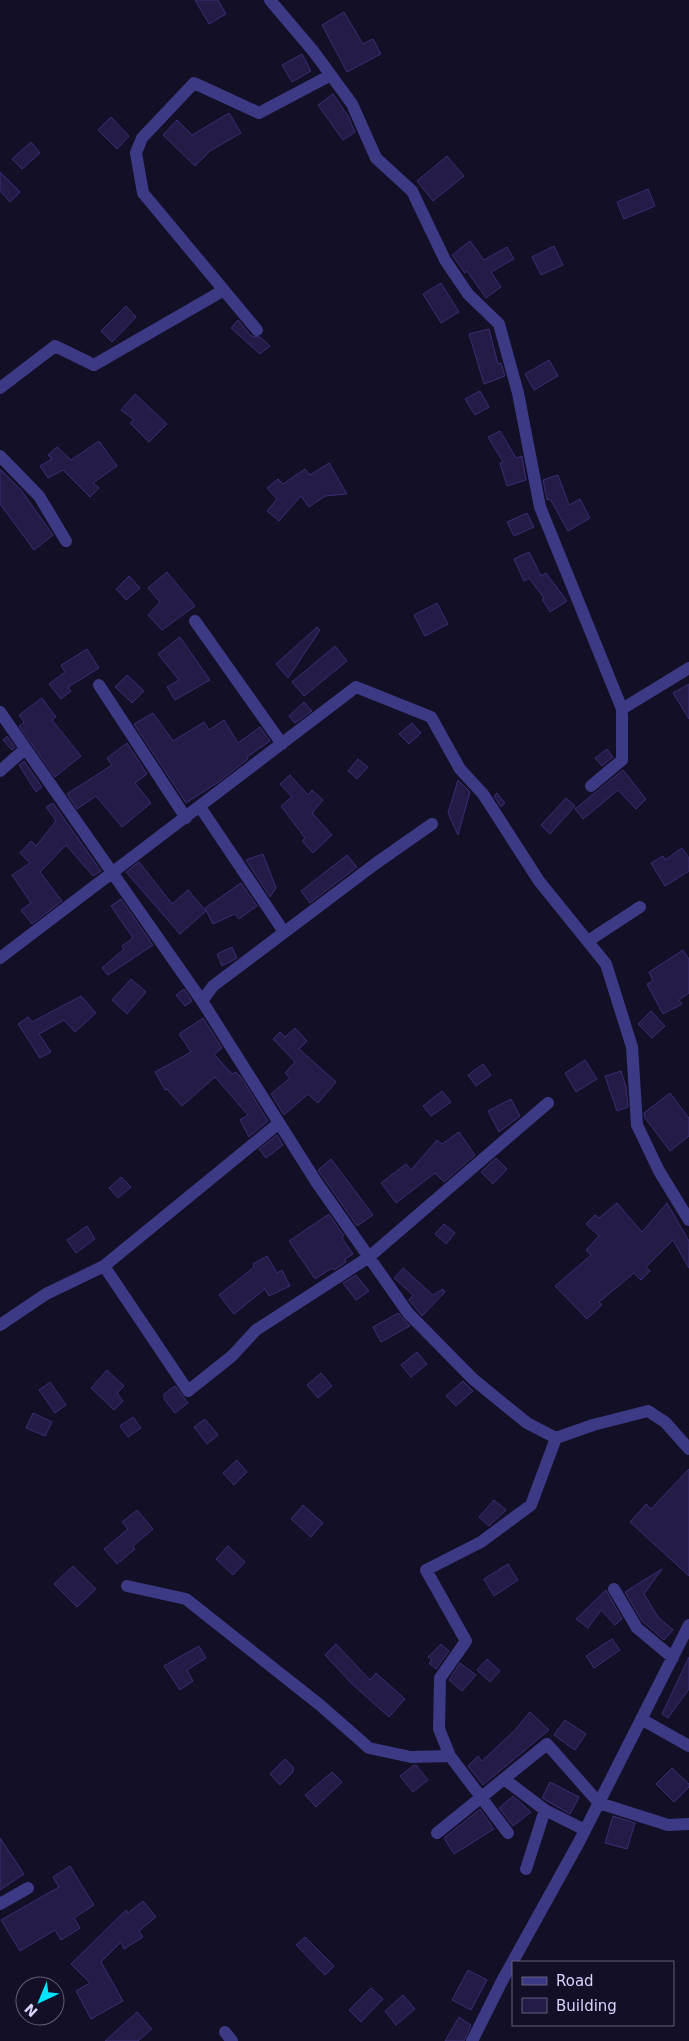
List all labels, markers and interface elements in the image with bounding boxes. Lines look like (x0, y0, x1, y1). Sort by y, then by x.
legend (512, 1961, 674, 2026)
text: Road (556, 1972, 594, 1990)
north arrow (15, 1976, 65, 2026)
text: Building (556, 1997, 617, 2015)
text: N (21, 2001, 41, 2020)

